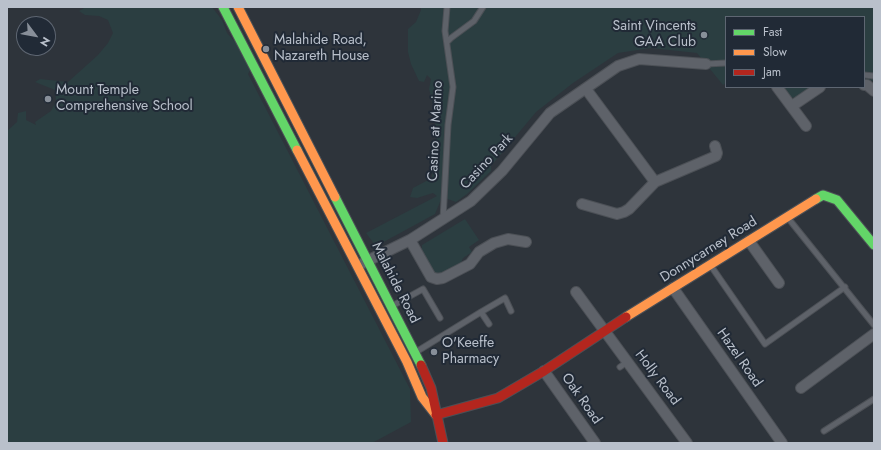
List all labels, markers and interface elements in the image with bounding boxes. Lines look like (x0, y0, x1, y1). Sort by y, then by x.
north arrow (16, 16, 56, 56)
legend (725, 16, 865, 88)
place label: Saint Vincents GAA Club (613, 19, 696, 52)
text: Fast (763, 23, 782, 41)
marker: Saint Vincents GAA Club (699, 30, 709, 40)
place label: Malahide Road, Nazareth House (274, 33, 369, 66)
text: N (36, 34, 54, 50)
text: Slow (763, 43, 787, 61)
marker: Malahide Road, Nazareth House (261, 44, 271, 54)
text: Jam (763, 63, 781, 81)
street label: Casino at Marino (425, 80, 447, 182)
place label: Mount Temple Comprehensive School (56, 83, 193, 116)
marker: Mount Temple Comprehensive School (43, 94, 53, 104)
street label: Casino Park (457, 131, 517, 193)
street label: Donnycarney Road (658, 213, 760, 287)
street label: Malahide Road (367, 240, 423, 326)
street label: Hazel Road (713, 325, 765, 391)
place label: O'Keeffe Pharmacy (442, 336, 499, 368)
marker: O'Keeffe Pharmacy (429, 347, 439, 357)
street label: Holly Road (631, 347, 683, 409)
street label: Oak Road (557, 370, 605, 428)

